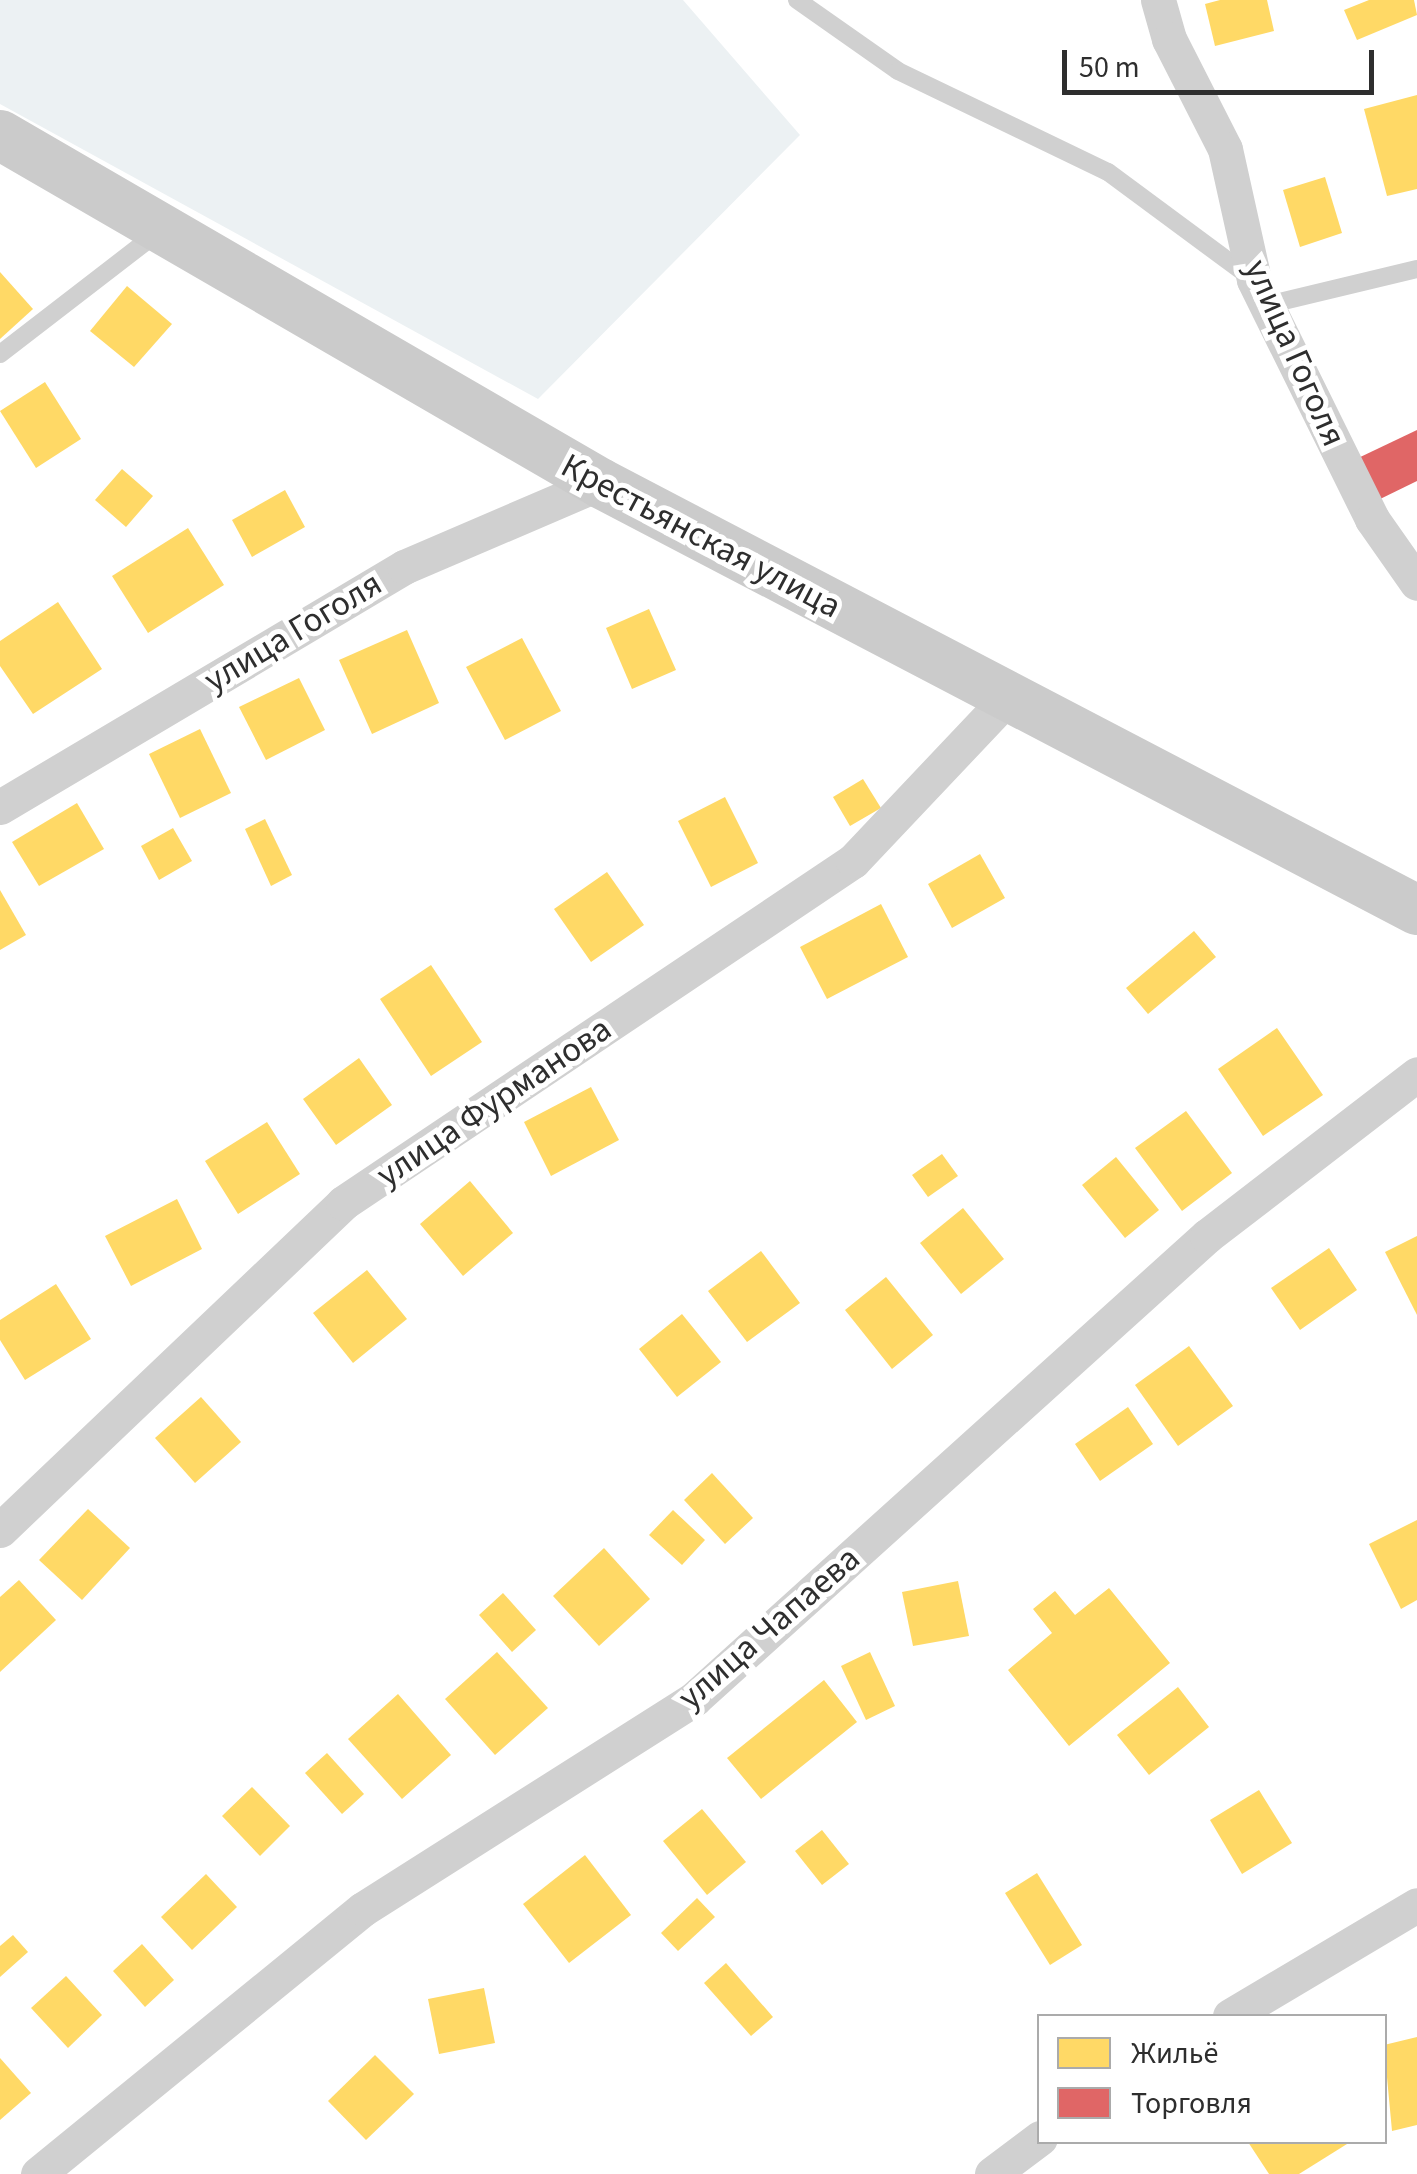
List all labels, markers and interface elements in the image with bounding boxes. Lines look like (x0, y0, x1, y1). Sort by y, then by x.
scale bar (1067, 30, 1380, 92)
text: 50 m (1079, 46, 1140, 89)
street label: улица Гоголя (1235, 253, 1355, 453)
street label: Крестьянская улица (554, 445, 848, 627)
street label: улица Гоголя (196, 563, 390, 701)
street label: улица Фурманова (369, 1008, 619, 1196)
street label: улица Чапаева (670, 1538, 868, 1718)
legend (1037, 2014, 1387, 2144)
text: Жильё (1131, 2032, 1218, 2075)
text: Торговля (1131, 2082, 1252, 2125)

